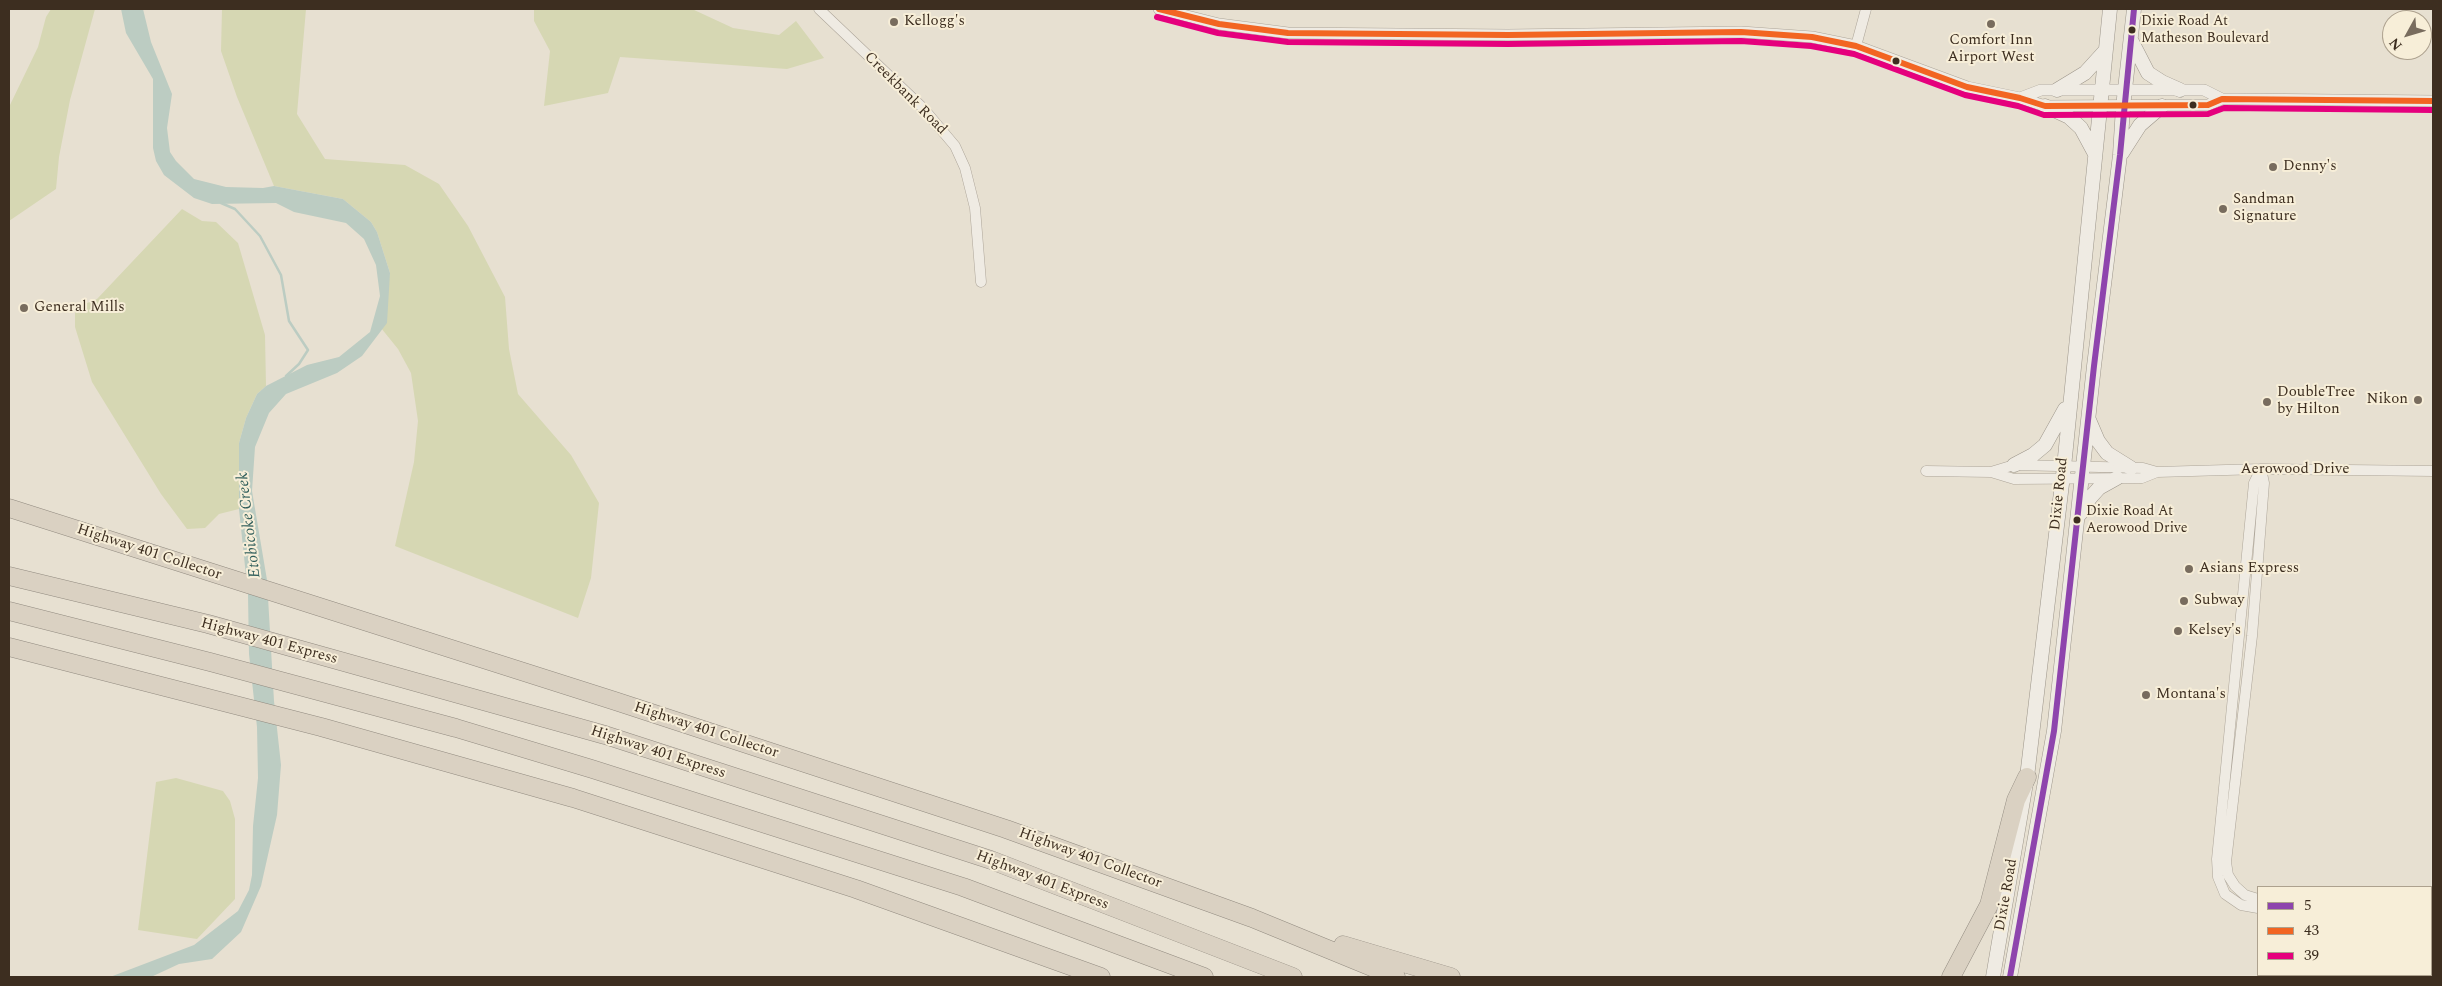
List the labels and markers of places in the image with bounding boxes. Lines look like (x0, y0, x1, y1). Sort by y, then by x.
place label: Kellogg's (904, 13, 965, 31)
place label: Dixie Road At Matheson Boulevard (2141, 14, 2269, 46)
marker: Kellogg's (888, 16, 900, 28)
marker: Comfort Inn Airport West (1985, 18, 1997, 30)
marker: Dixie Road At Matheson Boulevard (2127, 25, 2137, 35)
place label: Comfort Inn Airport West (1948, 32, 2034, 67)
unlabelled marker (1891, 56, 1901, 66)
unlabelled marker (2188, 100, 2198, 110)
place label: Denny's (2283, 158, 2337, 176)
marker: Denny's (2267, 161, 2279, 173)
place label: Sandman Signature (2233, 191, 2297, 226)
marker: Sandman Signature (2217, 203, 2229, 215)
place label: General Mills (34, 299, 125, 317)
marker: General Mills (18, 302, 30, 314)
place label: DoubleTree by Hilton (2277, 384, 2355, 419)
place label: Nikon (2366, 391, 2408, 409)
marker: Nikon (2412, 394, 2424, 406)
marker: DoubleTree by Hilton (2261, 396, 2273, 408)
place label: Dixie Road At Aerowood Drive (2086, 504, 2188, 536)
marker: Dixie Road At Aerowood Drive (2072, 515, 2082, 525)
place label: Asians Express (2199, 560, 2299, 578)
marker: Asians Express (2183, 563, 2195, 575)
place label: Subway (2194, 592, 2245, 610)
marker: Subway (2178, 595, 2190, 607)
place label: Kelsey's (2188, 622, 2241, 640)
marker: Kelsey's (2172, 625, 2184, 637)
place label: Montana's (2156, 686, 2226, 704)
marker: Montana's (2140, 689, 2152, 701)

